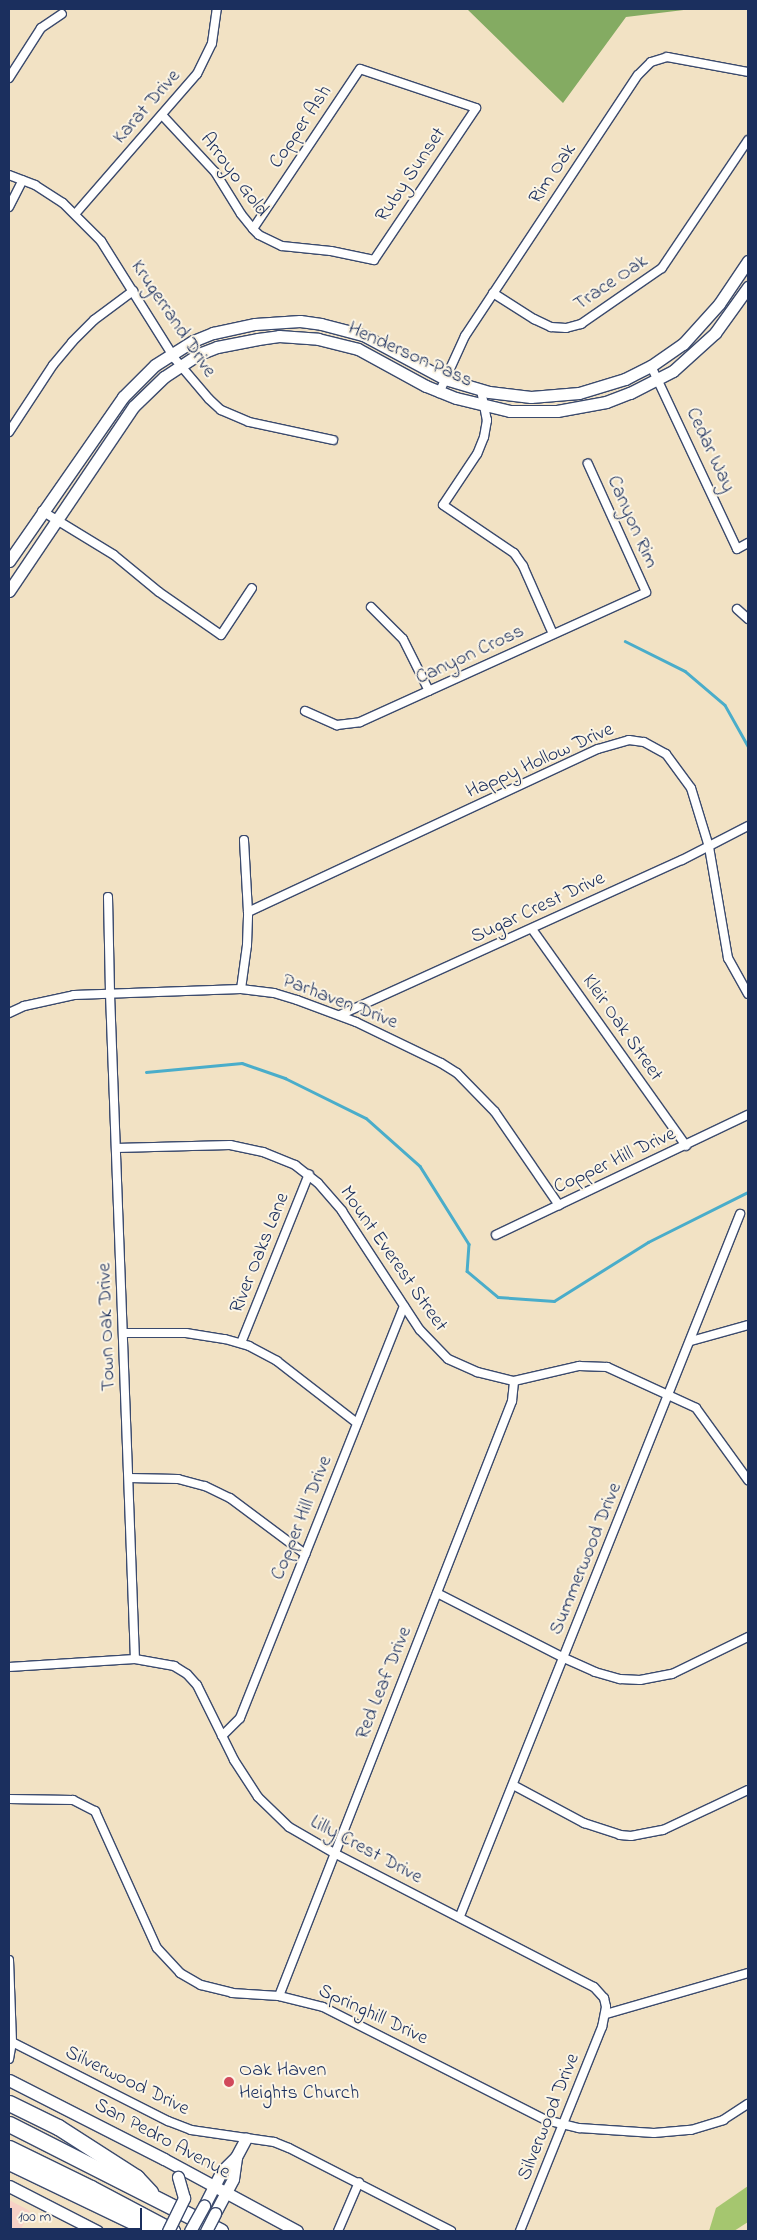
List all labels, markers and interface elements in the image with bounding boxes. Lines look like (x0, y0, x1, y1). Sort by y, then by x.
street label: Karat Drive (108, 65, 186, 149)
street label: Copper Ash (264, 81, 338, 173)
street label: Ruby Sunset (371, 123, 451, 227)
street label: Arroyo Gold (195, 128, 273, 222)
street label: Rim Oak (524, 139, 582, 209)
street label: Trace Oak (569, 250, 653, 316)
street label: Krugerrand Drive (125, 256, 221, 382)
street label: Henderson Pass (344, 317, 476, 393)
street label: Cedar Way (680, 404, 740, 496)
street label: Canyon Rim (601, 472, 663, 572)
street label: Canyon Cross (412, 619, 528, 691)
street label: Happy Hollow Drive (463, 718, 617, 804)
street label: Sugar Crest Drive (467, 866, 609, 950)
street label: Parhaven Drive (279, 969, 401, 1035)
street label: Kleir Oak Street (576, 970, 668, 1086)
street label: Copper Hill Drive (550, 1122, 680, 1200)
street label: Mount Everest Street (334, 1182, 452, 1336)
street label: River Oaks Lane (225, 1189, 295, 1317)
street label: Town Oak Drive (93, 1262, 121, 1392)
street label: Copper Hill Drive (266, 1452, 338, 1584)
street label: Summerwood Drive (545, 1479, 627, 1639)
street label: Red Leaf Drive (350, 1623, 418, 1743)
street label: Lilly Crest Drive (306, 1810, 426, 1890)
street label: Springhill Drive (314, 1979, 432, 2051)
street label: Silverwood Drive (61, 2041, 193, 2121)
street label: Silverwood Drive (513, 2050, 585, 2184)
place label: Oak Haven Heights Church (239, 2058, 359, 2105)
marker: Oak Haven Heights Church (223, 2076, 235, 2088)
street label: San Pedro Avenue (90, 2093, 234, 2185)
scale bar (12, 2198, 145, 2230)
text: 100 m (18, 2206, 51, 2228)

